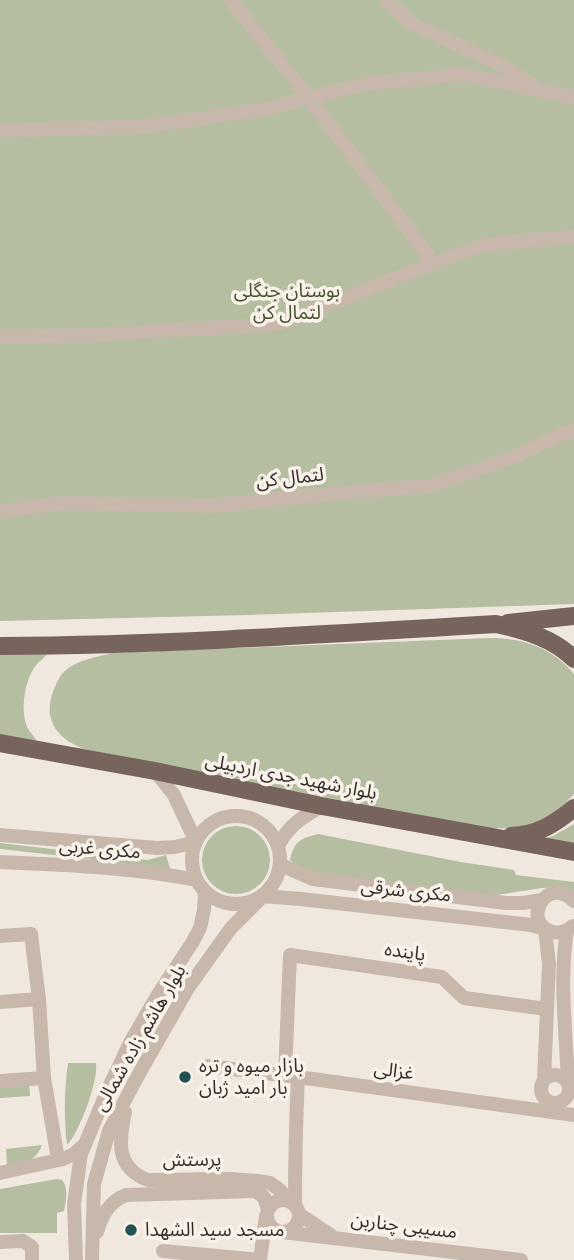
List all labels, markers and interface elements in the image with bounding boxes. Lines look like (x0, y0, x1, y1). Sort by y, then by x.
park label: بوستان جنگلی لتمال کن (234, 280, 340, 324)
street label: لتمال کن (255, 463, 325, 493)
street label: بلوار شهید جدی اردبیلی (203, 749, 379, 805)
street label: مکری غربی (58, 834, 142, 864)
street label: مکری شرقی (360, 875, 452, 907)
street label: پاینده (383, 938, 427, 966)
street label: بلوار هاشم زاده شمالی (89, 961, 191, 1115)
place label: بازار میوه و تره بار امید ژبان (199, 1055, 304, 1099)
street label: غزالی (373, 1057, 415, 1085)
marker: بازار میوه و تره بار امید ژبان (177, 1069, 193, 1085)
street label: پرستش (162, 1148, 222, 1172)
street label: مسیبی چناربن (350, 1208, 458, 1244)
place label: مسجد سید الشهدا (145, 1219, 285, 1241)
marker: مسجد سید الشهدا (123, 1222, 139, 1238)

